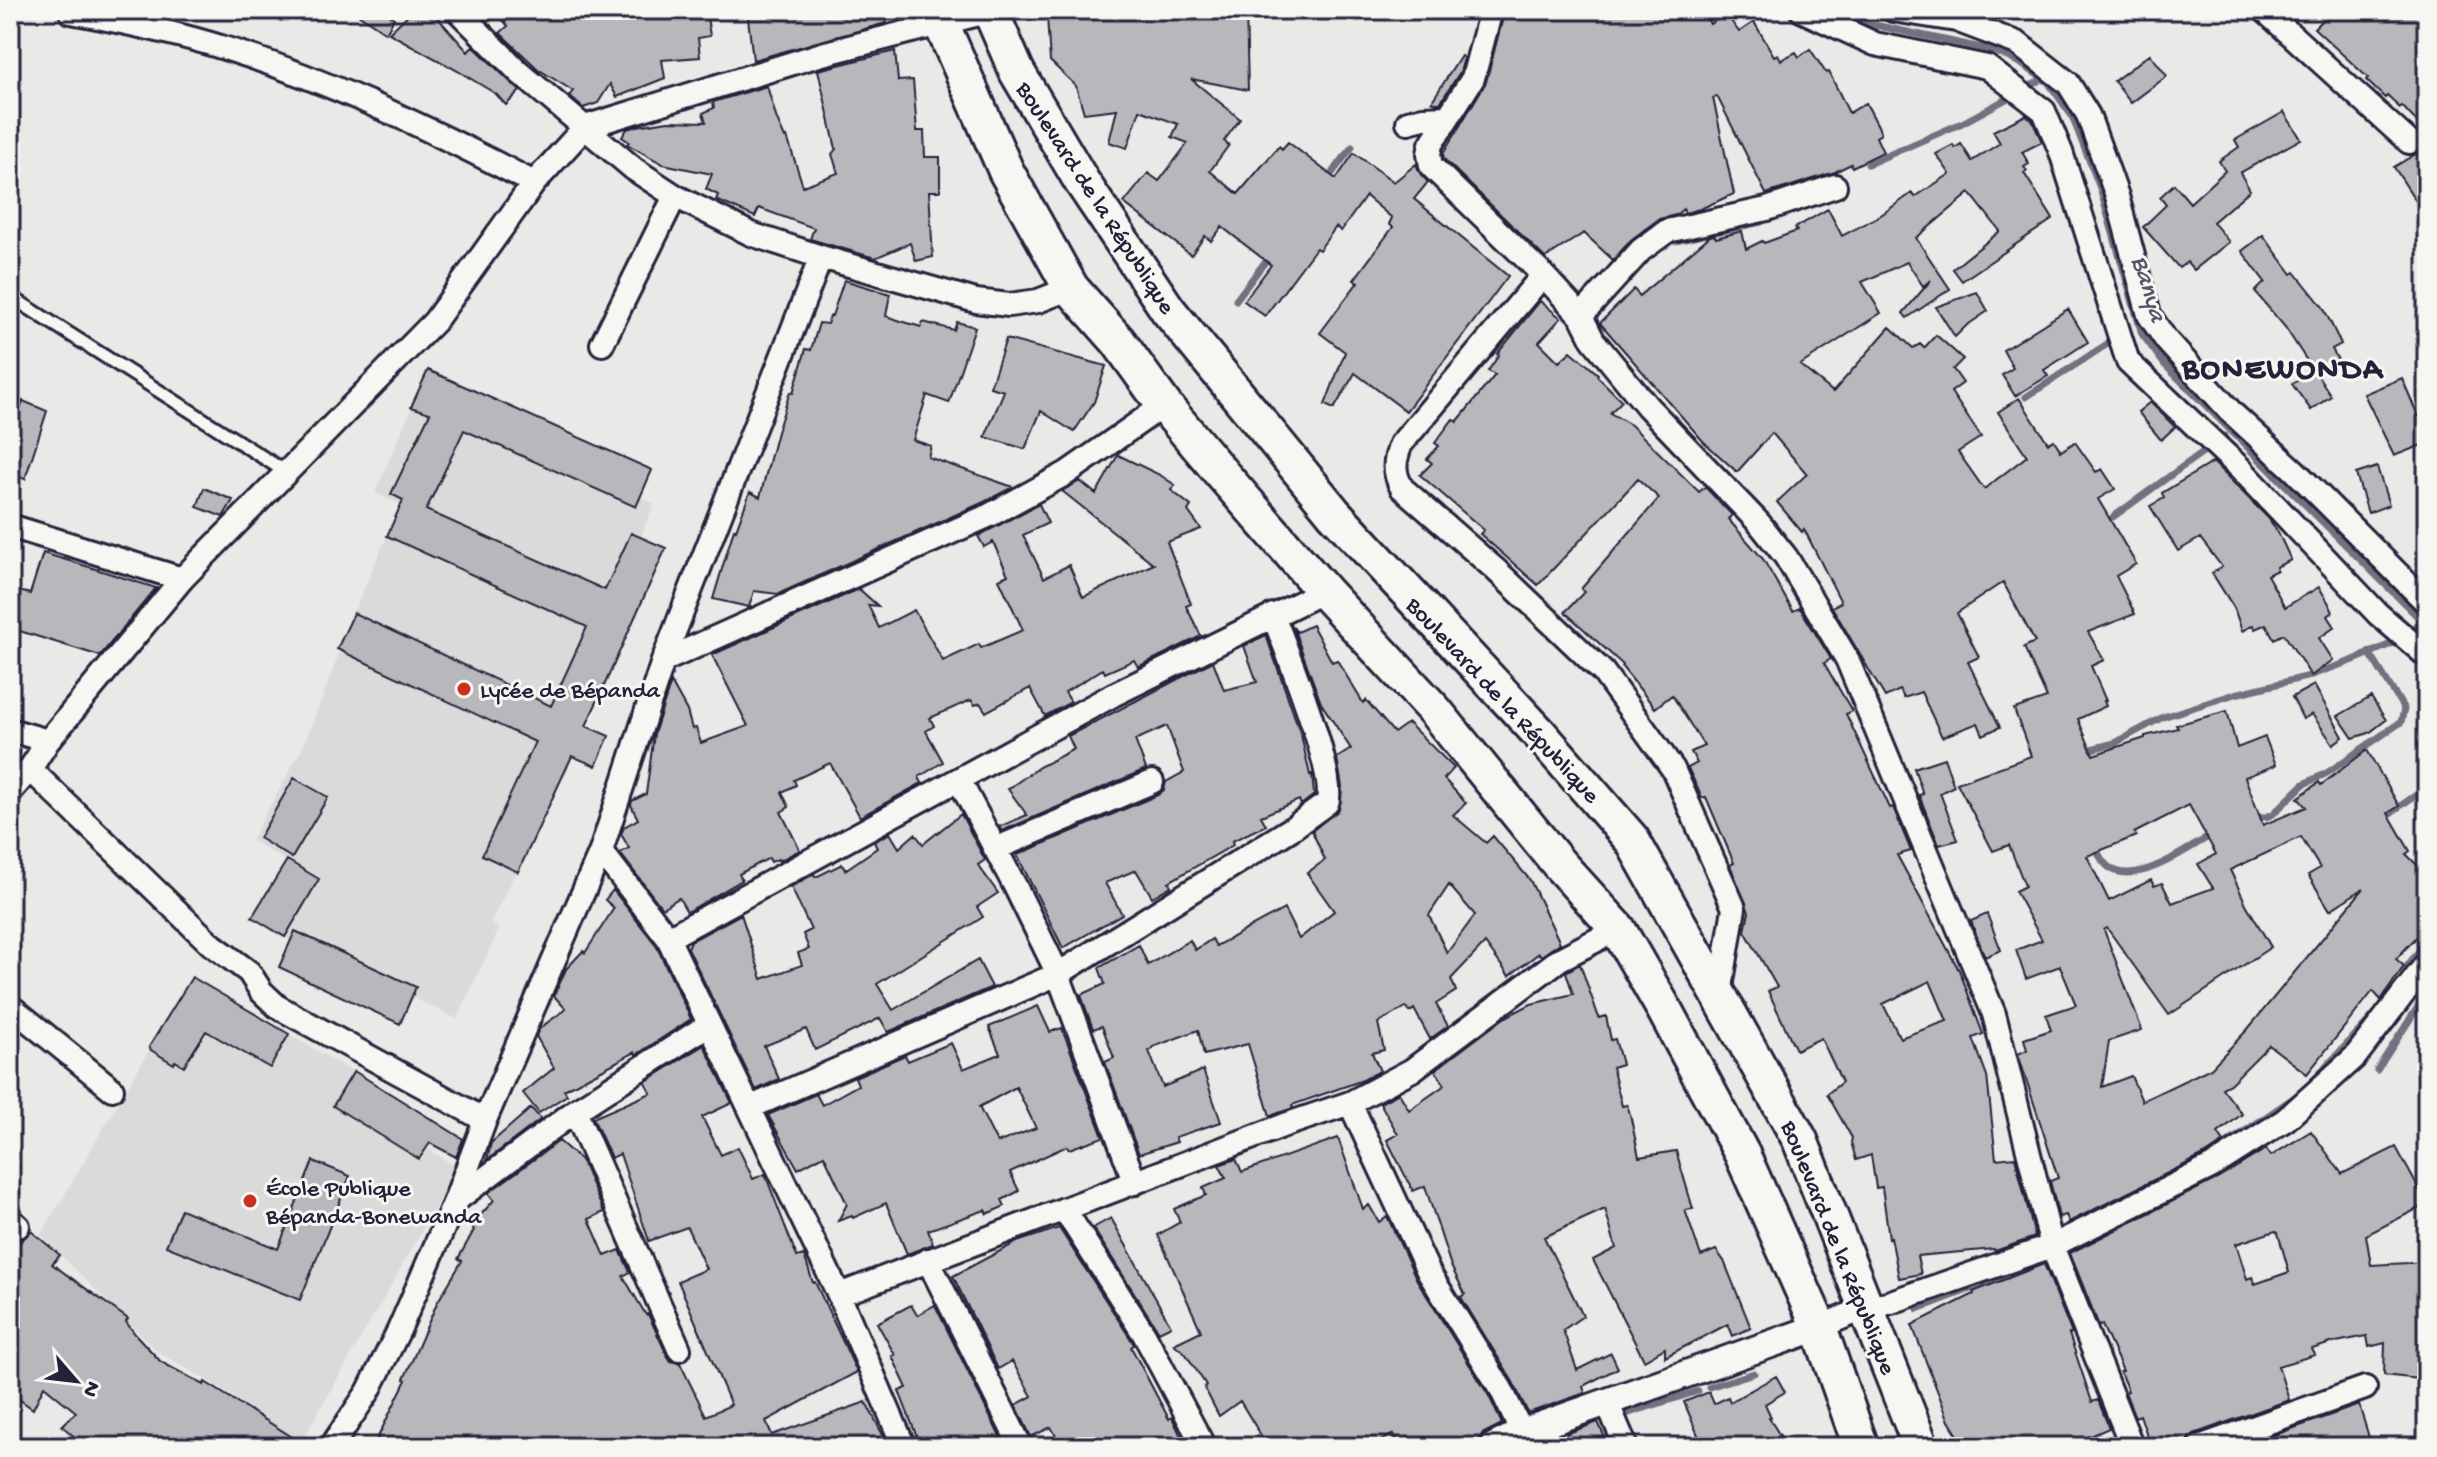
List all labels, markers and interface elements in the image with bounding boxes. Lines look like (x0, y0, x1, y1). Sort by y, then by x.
street label: Boulevard de la République (1007, 76, 1180, 321)
water label: Banya (2122, 253, 2172, 328)
district label: BONEWONDA (2181, 352, 2384, 390)
street label: Boulevard de la République (1398, 592, 1605, 811)
place label: Lycée de Bépanda (480, 678, 661, 707)
marker: Lycée de Bépanda (455, 680, 473, 698)
street label: Boulevard de la République (1772, 1116, 1901, 1380)
place label: École Publique Bépanda-Bonewanda (265, 1176, 482, 1233)
marker: École Publique Bépanda-Bonewanda (241, 1192, 259, 1210)
north arrow (36, 1341, 116, 1421)
text: N (75, 1376, 105, 1401)

